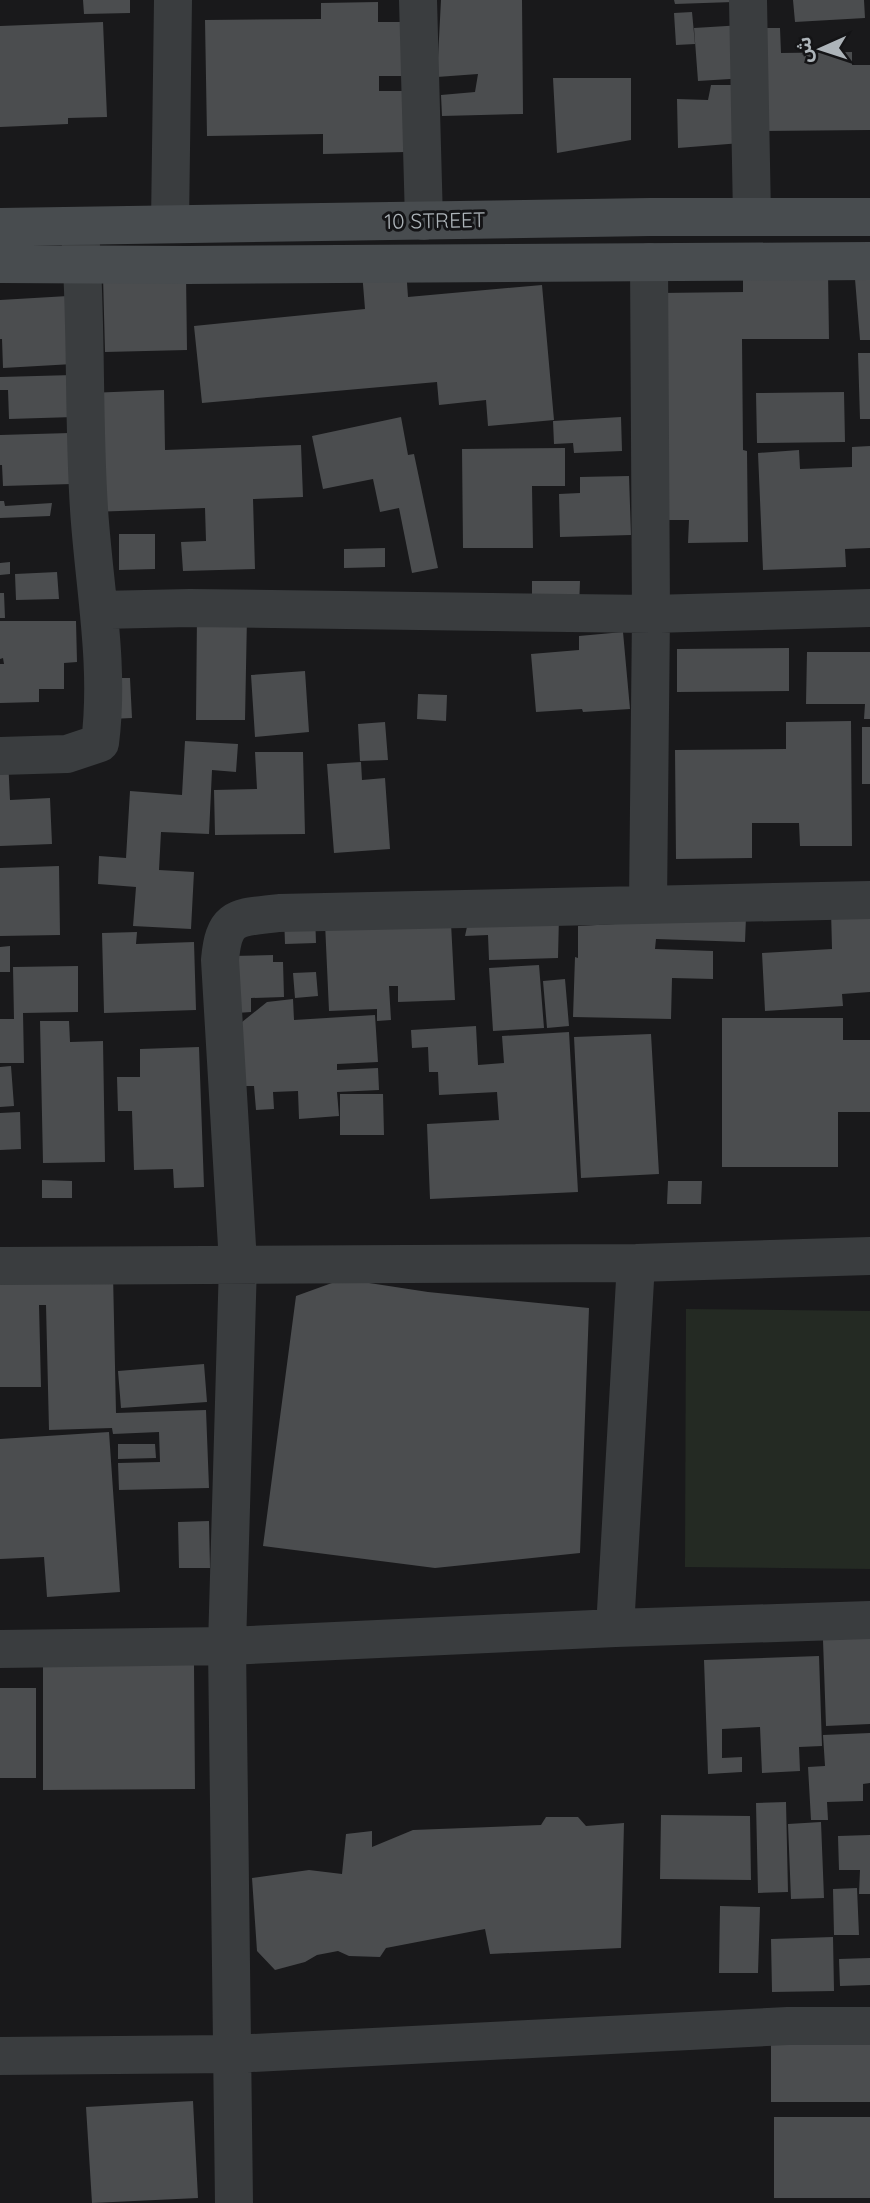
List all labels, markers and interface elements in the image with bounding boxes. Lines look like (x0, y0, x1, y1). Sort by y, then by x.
north arrow (786, 14, 856, 84)
text: ش (791, 36, 817, 64)
street label: 10 STREET (384, 206, 486, 234)

